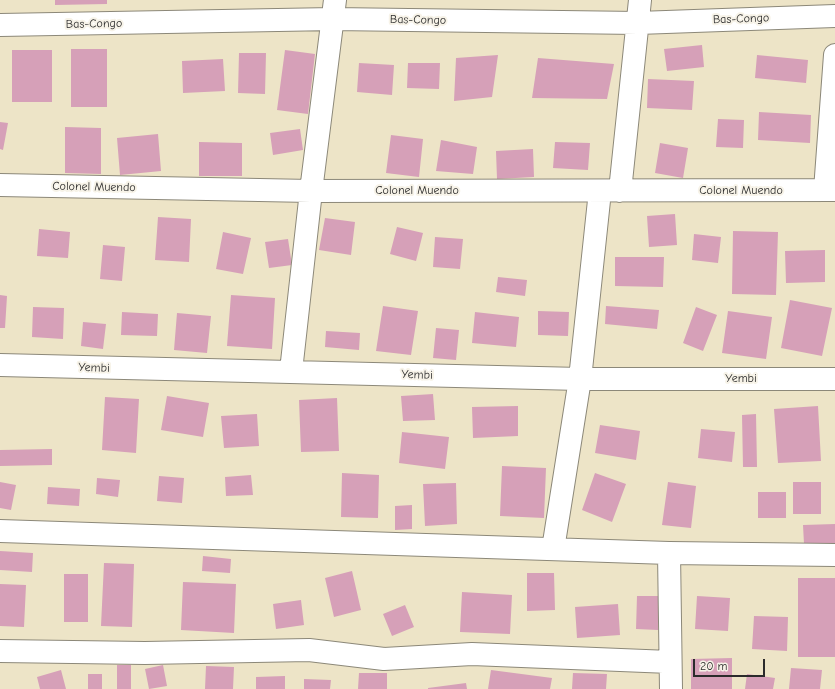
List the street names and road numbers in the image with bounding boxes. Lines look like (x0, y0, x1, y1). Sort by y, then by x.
street label: Bas-Congo (713, 11, 769, 27)
street label: Bas-Congo (390, 12, 446, 28)
street label: Bas-Congo (66, 16, 122, 32)
street label: Colonel Muendo (52, 179, 136, 195)
street label: Colonel Muendo (375, 184, 459, 198)
street label: Colonel Muendo (699, 184, 783, 198)
street label: Yembi (78, 360, 110, 376)
street label: Yembi (401, 367, 433, 383)
street label: Yembi (725, 372, 757, 386)

